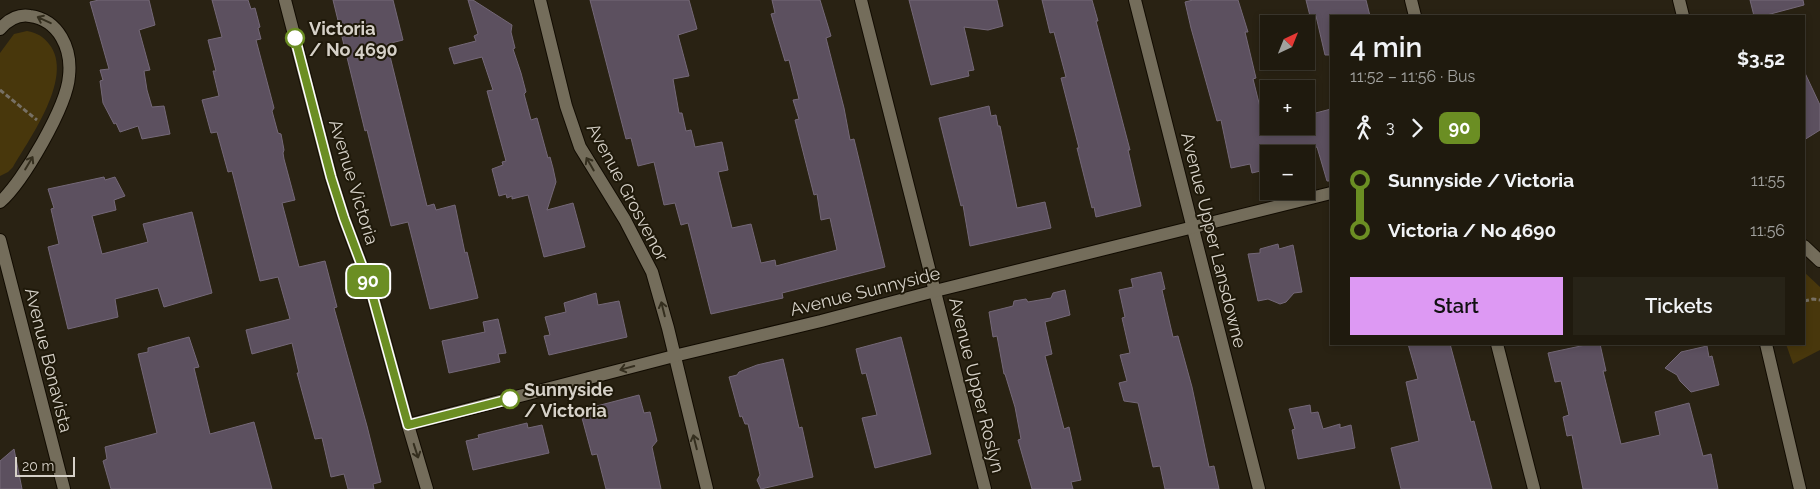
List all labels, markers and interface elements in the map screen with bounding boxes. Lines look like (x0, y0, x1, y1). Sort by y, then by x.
one-way arrow (37, 15, 52, 25)
north arrow (1260, 15, 1315, 70)
map controls (1260, 15, 1315, 200)
place label: Victoria / No 4690 (309, 18, 398, 60)
marker: Victoria / No 4690 (285, 28, 305, 48)
text: 4 min (1350, 31, 1422, 64)
text: $3.52 (1737, 47, 1785, 69)
text: 11:52 – 11:56 · Bus (1350, 67, 1475, 86)
button: + (1260, 80, 1315, 135)
icon: walk (1350, 114, 1378, 142)
icon: forward (1403, 114, 1431, 142)
street label: Avenue Victoria (325, 117, 383, 247)
text: 90 (1449, 117, 1470, 138)
text: 3 (1386, 118, 1395, 137)
street label: Avenue Grosvenor (583, 119, 674, 265)
street label: Avenue Upper Lansdowne (1177, 130, 1251, 350)
button: − (1260, 145, 1315, 200)
one-way arrow (25, 157, 35, 171)
one-way arrow (585, 158, 595, 172)
text: Sunnyside / Victoria (1388, 169, 1574, 191)
text: 11:55 (1751, 171, 1785, 190)
text: Victoria / No 4690 (1388, 219, 1556, 241)
text: 11:56 (1750, 221, 1785, 240)
street label: Avenue Sunnyside (788, 262, 943, 320)
line badge: 90 (346, 265, 390, 297)
text: 90 (357, 270, 379, 291)
button: Start (1350, 277, 1563, 335)
button: Tickets (1573, 277, 1785, 335)
street label: Avenue Bonavista (21, 285, 77, 435)
street label: Avenue Upper Roslyn (945, 295, 1009, 475)
one-way arrow (658, 301, 667, 317)
one-way arrow (619, 364, 635, 374)
place label: Sunnyside / Victoria (524, 379, 613, 421)
marker: Sunnyside / Victoria (500, 389, 520, 409)
one-way arrow (690, 434, 699, 450)
one-way arrow (412, 443, 421, 458)
scale bar (15, 454, 75, 477)
text: 20 m (22, 458, 54, 474)

